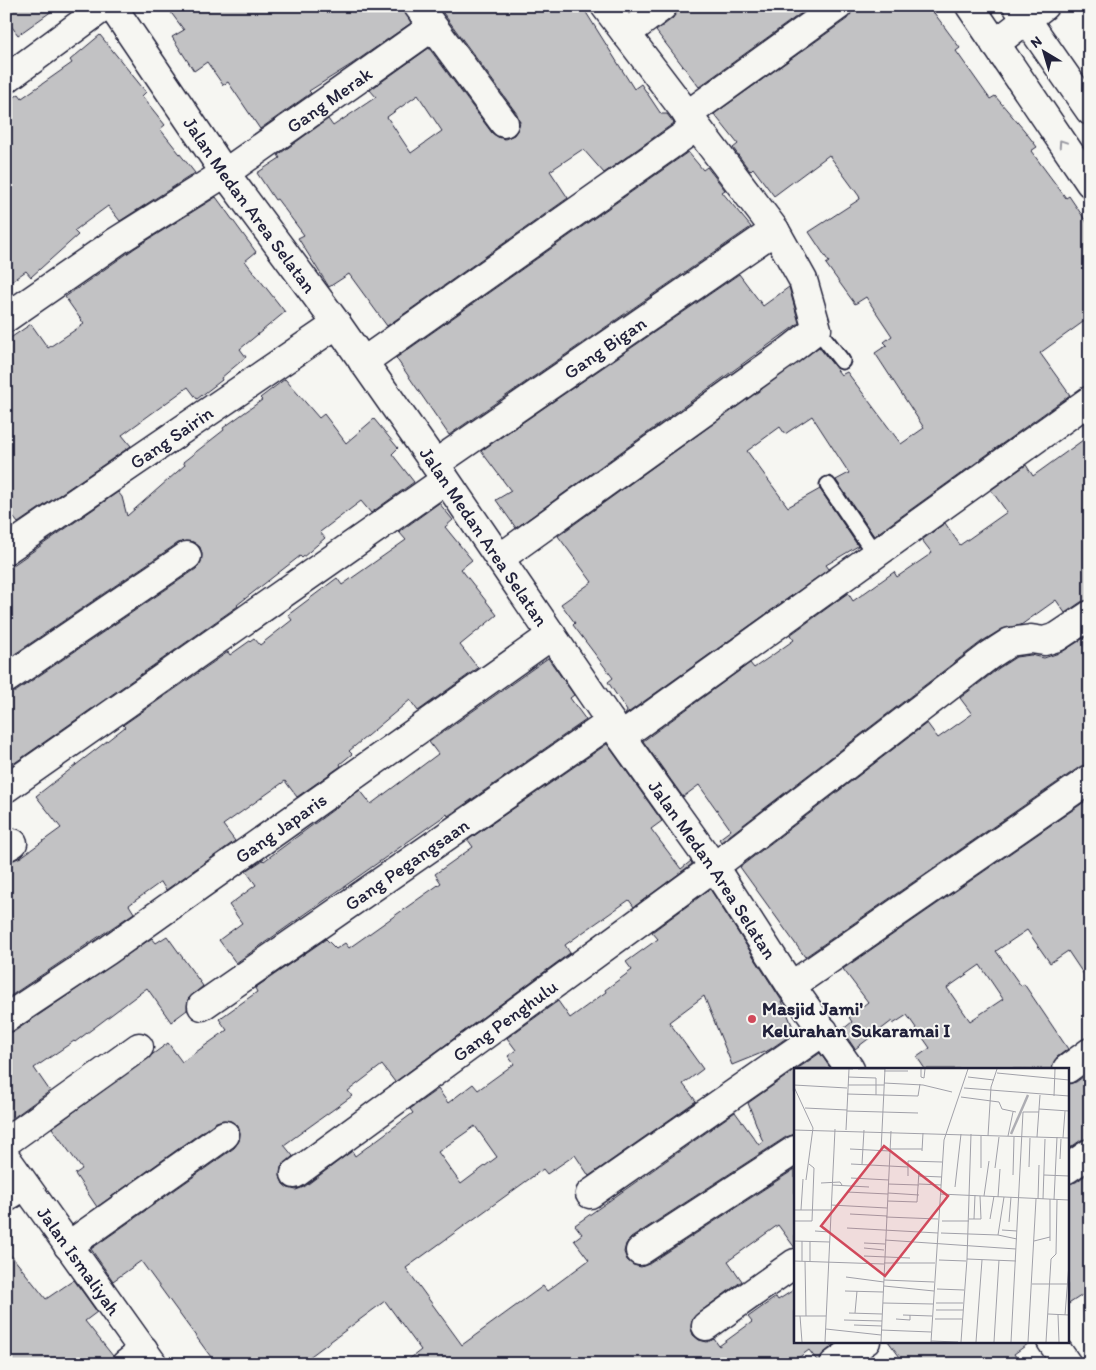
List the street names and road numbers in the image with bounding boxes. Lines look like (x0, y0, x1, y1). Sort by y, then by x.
street label: Gang Merak (282, 62, 376, 138)
street label: Jalan Medan Area Selatan (179, 112, 321, 297)
street label: Gang Bigan (559, 311, 651, 384)
street label: Gang Sairin (125, 401, 217, 474)
street label: Jalan Medan Area Selatan (415, 442, 553, 630)
street label: Jalan Medan Area Selatan (644, 775, 782, 963)
street label: Gang Japaris (230, 788, 331, 868)
street label: Gang Pegangsaan (340, 813, 473, 915)
street label: Gang Penghulu (448, 974, 562, 1066)
street label: Jalan Ismaliyah (33, 1202, 126, 1320)

